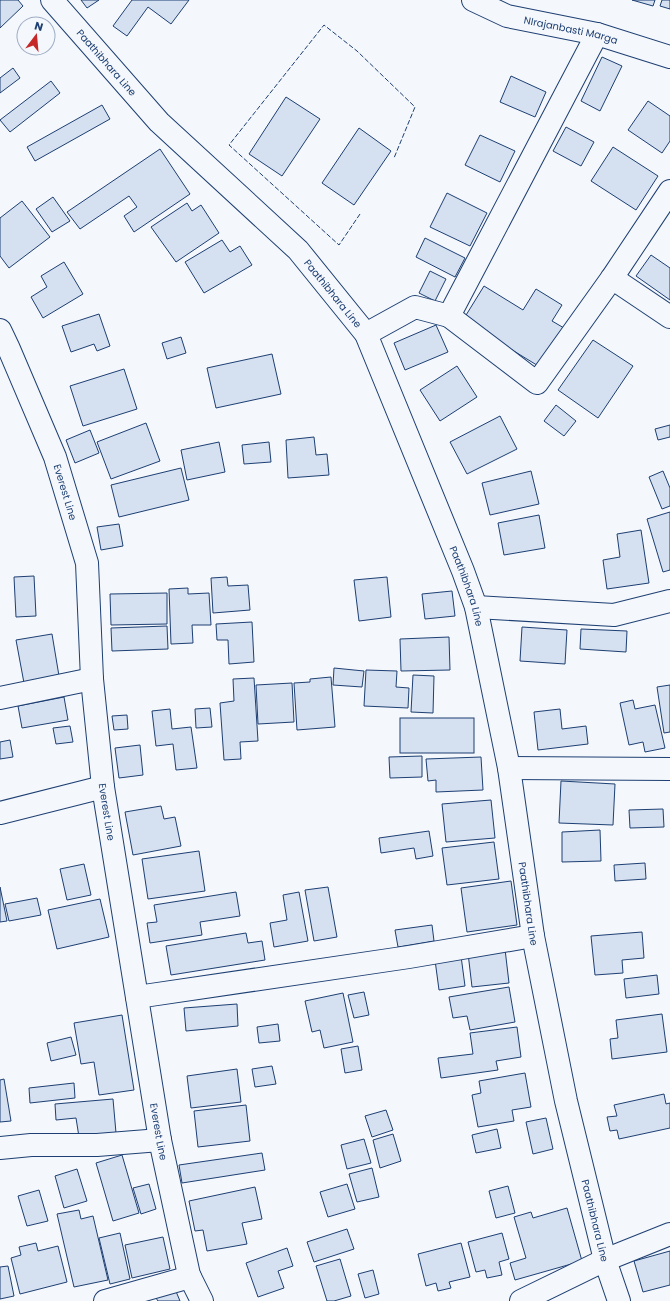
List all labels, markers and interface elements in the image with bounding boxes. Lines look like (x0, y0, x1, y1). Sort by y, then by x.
street label: NIrajanbasti Marga (523, 12, 620, 48)
north arrow (16, 16, 56, 56)
text: N (33, 18, 45, 35)
street label: Paathibhara Line (73, 26, 140, 99)
street label: Paathibhara Line (301, 256, 365, 331)
street label: Everest Line (50, 462, 81, 522)
street label: Paathibhara Line (446, 544, 487, 628)
street label: Everest Line (95, 783, 119, 842)
street label: Paathibhara Line (515, 861, 542, 947)
street label: Everest Line (147, 1102, 172, 1162)
street label: Paathibhara Line (578, 1178, 613, 1263)

